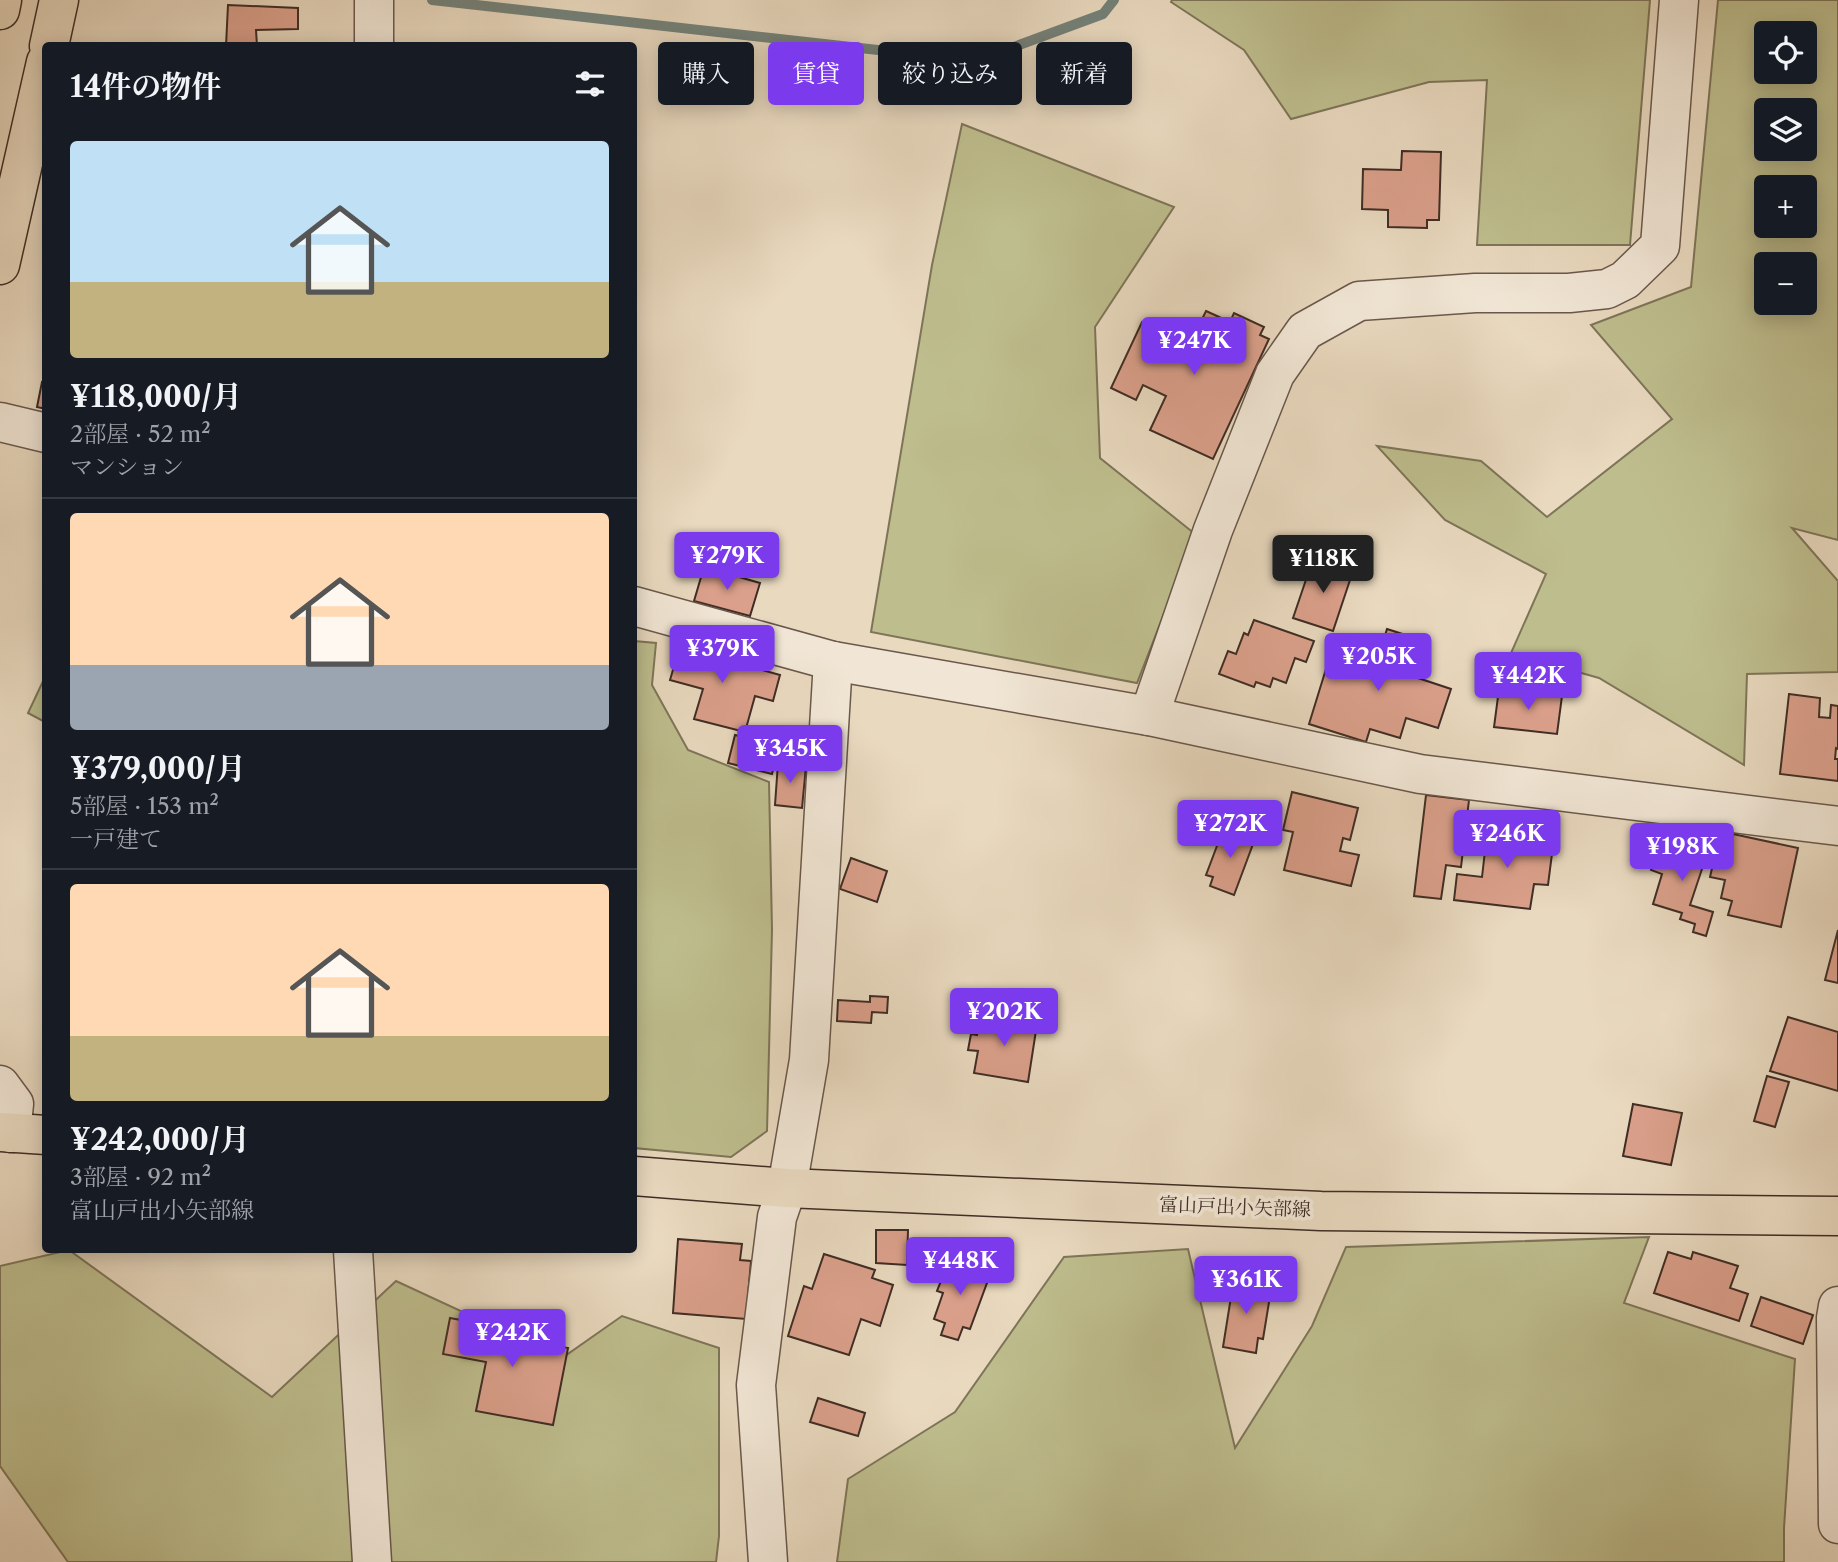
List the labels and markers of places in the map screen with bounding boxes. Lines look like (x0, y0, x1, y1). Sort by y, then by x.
pin: ¥247K (1145, 318, 1243, 377)
pin: ¥279K (678, 532, 776, 592)
pin: ¥118K (1274, 536, 1372, 595)
pin: ¥379K (673, 626, 771, 685)
pin: ¥205K (1329, 634, 1427, 693)
pin: ¥442K (1479, 652, 1577, 712)
pin: ¥345K (741, 726, 839, 785)
pin: ¥272K (1181, 800, 1279, 860)
pin: ¥246K (1458, 810, 1556, 870)
pin: ¥198K (1633, 824, 1731, 883)
pin: ¥202K (955, 988, 1053, 1048)
pin: ¥448K (911, 1238, 1009, 1297)
pin: ¥361K (1197, 1256, 1295, 1316)
pin: ¥242K (463, 1310, 561, 1369)

